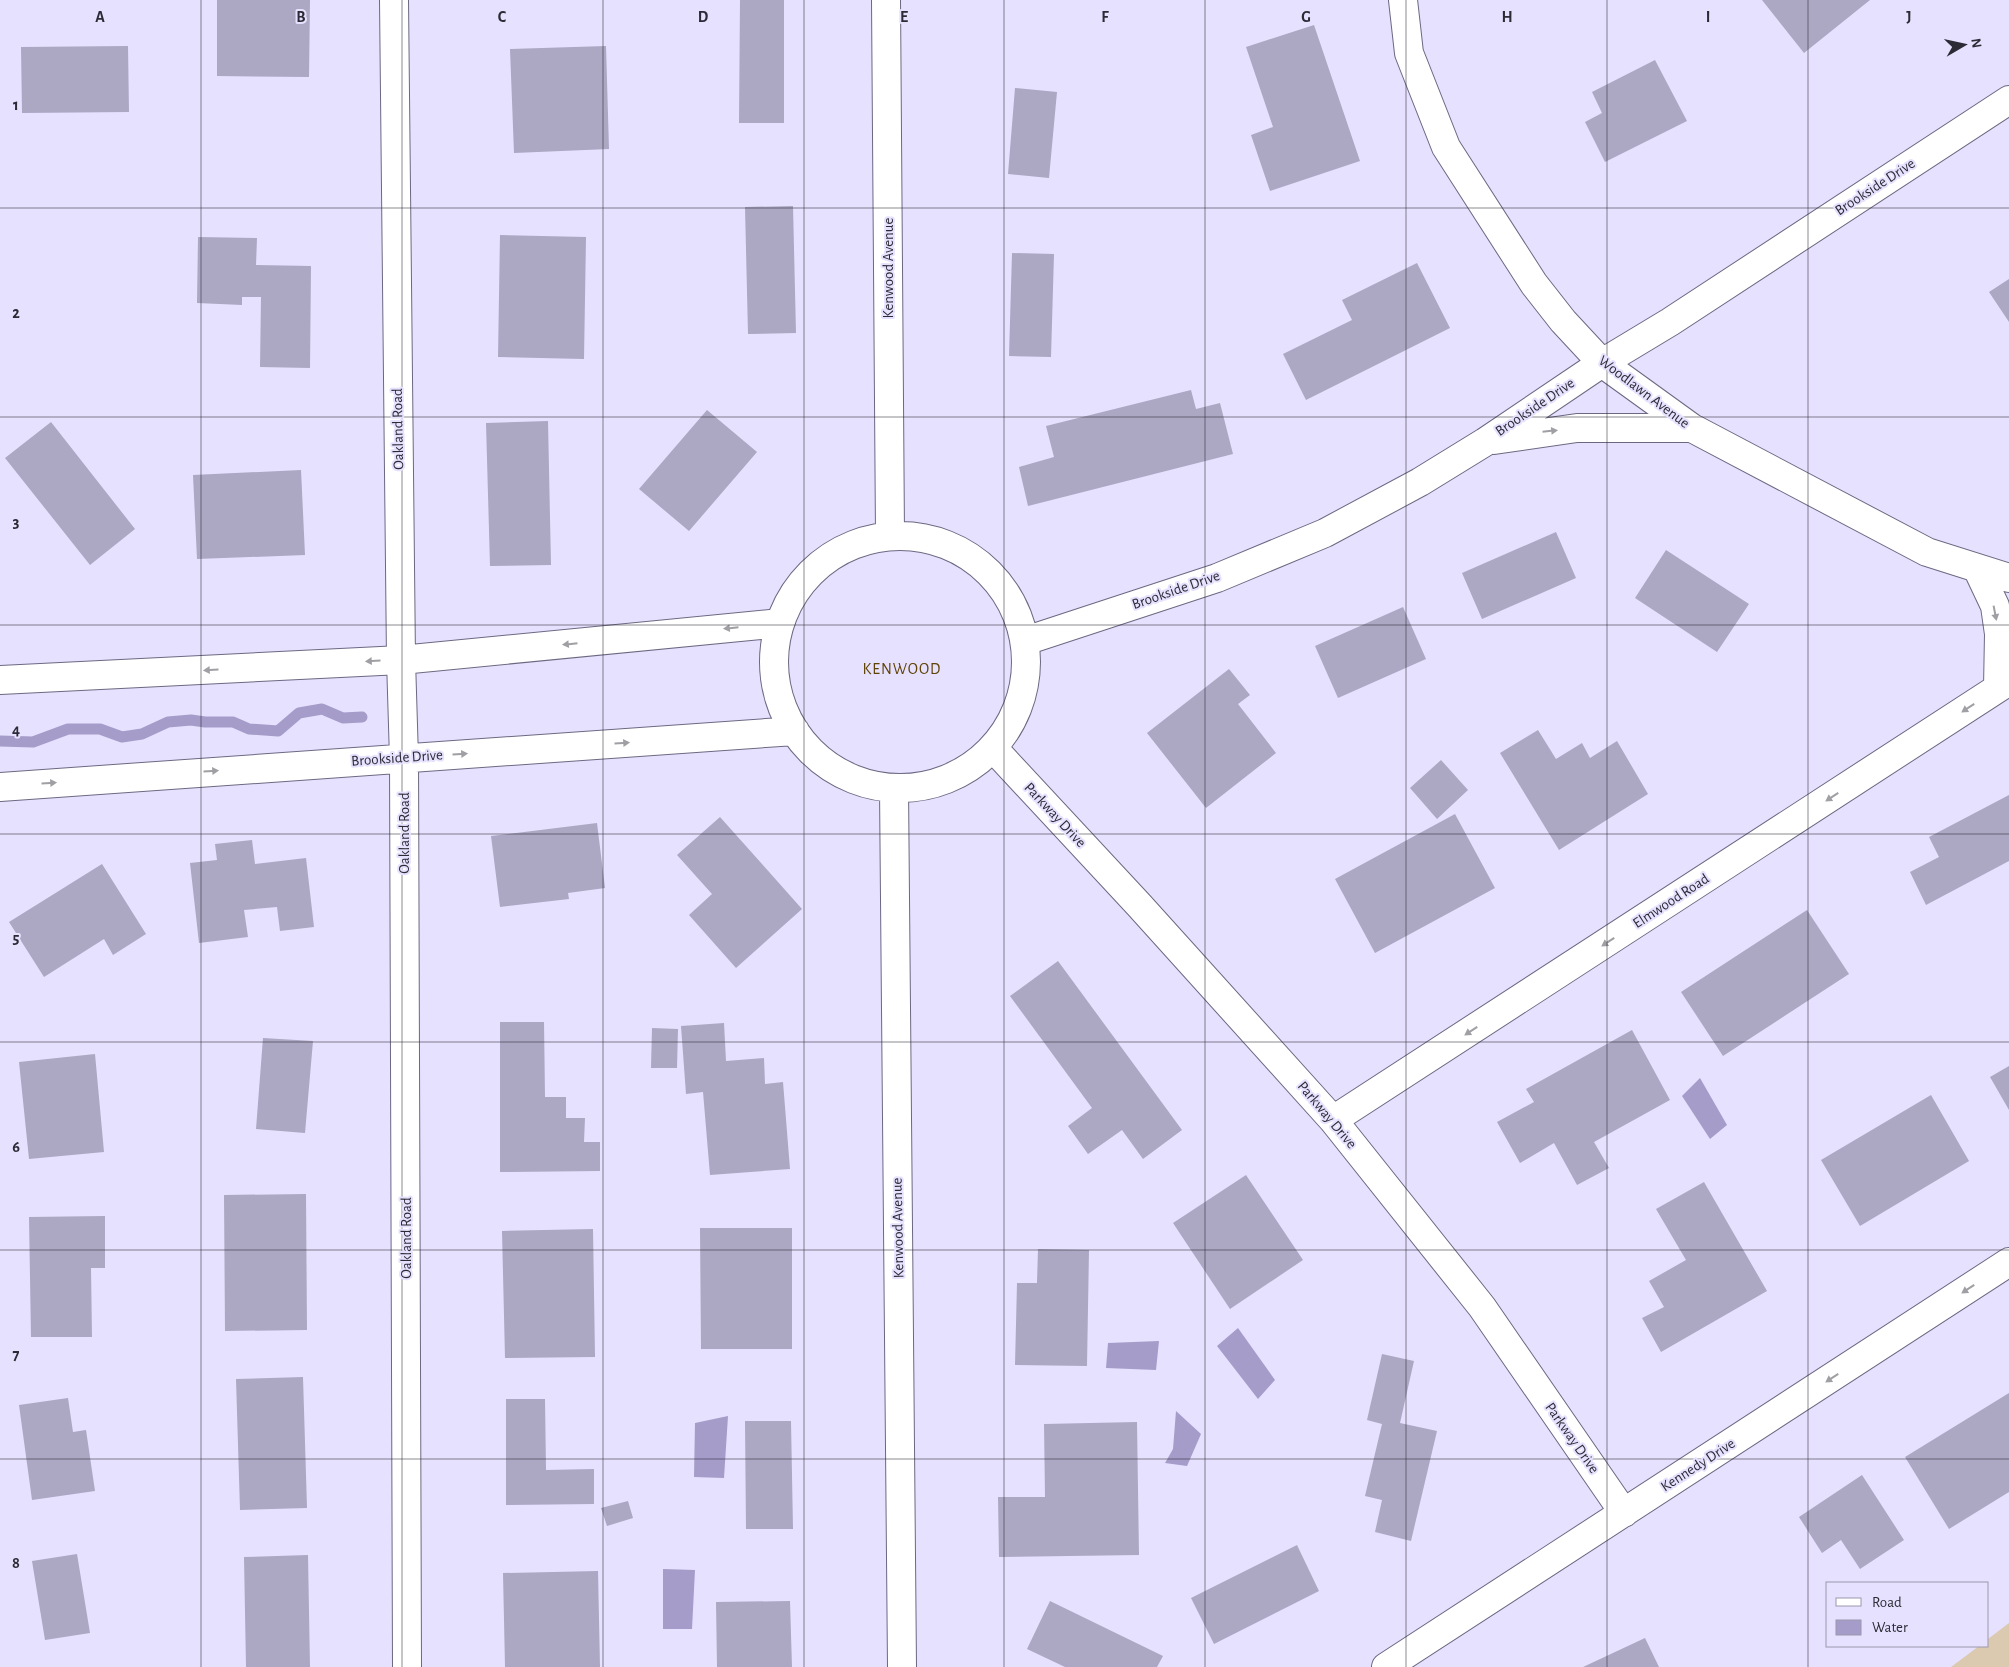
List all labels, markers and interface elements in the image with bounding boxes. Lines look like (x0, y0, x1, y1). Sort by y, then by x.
text: A (95, 9, 105, 25)
text: B (296, 9, 306, 25)
text: C (498, 9, 507, 25)
text: D (698, 9, 709, 25)
text: E (900, 9, 908, 25)
text: F (1101, 9, 1109, 25)
text: G (1301, 9, 1311, 25)
text: H (1501, 9, 1513, 25)
text: I (1706, 9, 1710, 25)
text: J (1906, 9, 1912, 25)
north arrow (1939, 20, 1989, 70)
text: N (1968, 37, 1984, 49)
text: 1 (13, 97, 19, 113)
street label: Brookside Drive (1832, 156, 1918, 218)
street label: Kenwood Avenue (881, 218, 896, 318)
text: 2 (12, 305, 20, 321)
street label: Woodlawn Avenue (1596, 353, 1692, 431)
street label: Brookside Drive (1493, 375, 1577, 439)
street label: Oakland Road (390, 388, 406, 470)
one-way arrow (1542, 427, 1558, 435)
text: 3 (13, 514, 20, 530)
street label: Brookside Drive (1130, 568, 1222, 612)
one-way arrow (1992, 605, 2000, 621)
one-way arrow (723, 624, 739, 632)
one-way arrow (561, 640, 577, 648)
one-way arrow (365, 658, 381, 666)
district label: KENWOOD (863, 661, 941, 677)
one-way arrow (202, 666, 218, 674)
one-way arrow (1961, 703, 1975, 713)
text: 4 (12, 722, 20, 738)
one-way arrow (614, 738, 630, 746)
street label: Brookside Drive (351, 747, 443, 769)
one-way arrow (452, 749, 468, 757)
one-way arrow (203, 767, 219, 775)
one-way arrow (41, 779, 57, 787)
street label: Parkway Drive (1021, 780, 1089, 850)
street label: Oakland Road (397, 792, 412, 874)
one-way arrow (1825, 792, 1839, 801)
street label: Elmwood Road (1630, 871, 1712, 931)
text: 5 (13, 930, 20, 946)
one-way arrow (1601, 937, 1614, 947)
one-way arrow (1465, 1026, 1478, 1035)
street label: Parkway Drive (1295, 1079, 1359, 1152)
text: 6 (12, 1139, 20, 1155)
street label: Kenwood Avenue (890, 1177, 906, 1279)
street label: Oakland Road (399, 1197, 414, 1279)
one-way arrow (1961, 1284, 1975, 1294)
text: 7 (13, 1347, 20, 1363)
one-way arrow (1825, 1373, 1839, 1382)
street label: Parkway Drive (1542, 1400, 1602, 1476)
street label: Kennedy Drive (1658, 1436, 1738, 1494)
text: 8 (12, 1555, 20, 1571)
legend (1826, 1582, 1989, 1647)
text: Road (1872, 1595, 1902, 1610)
text: Water (1872, 1620, 1908, 1635)

